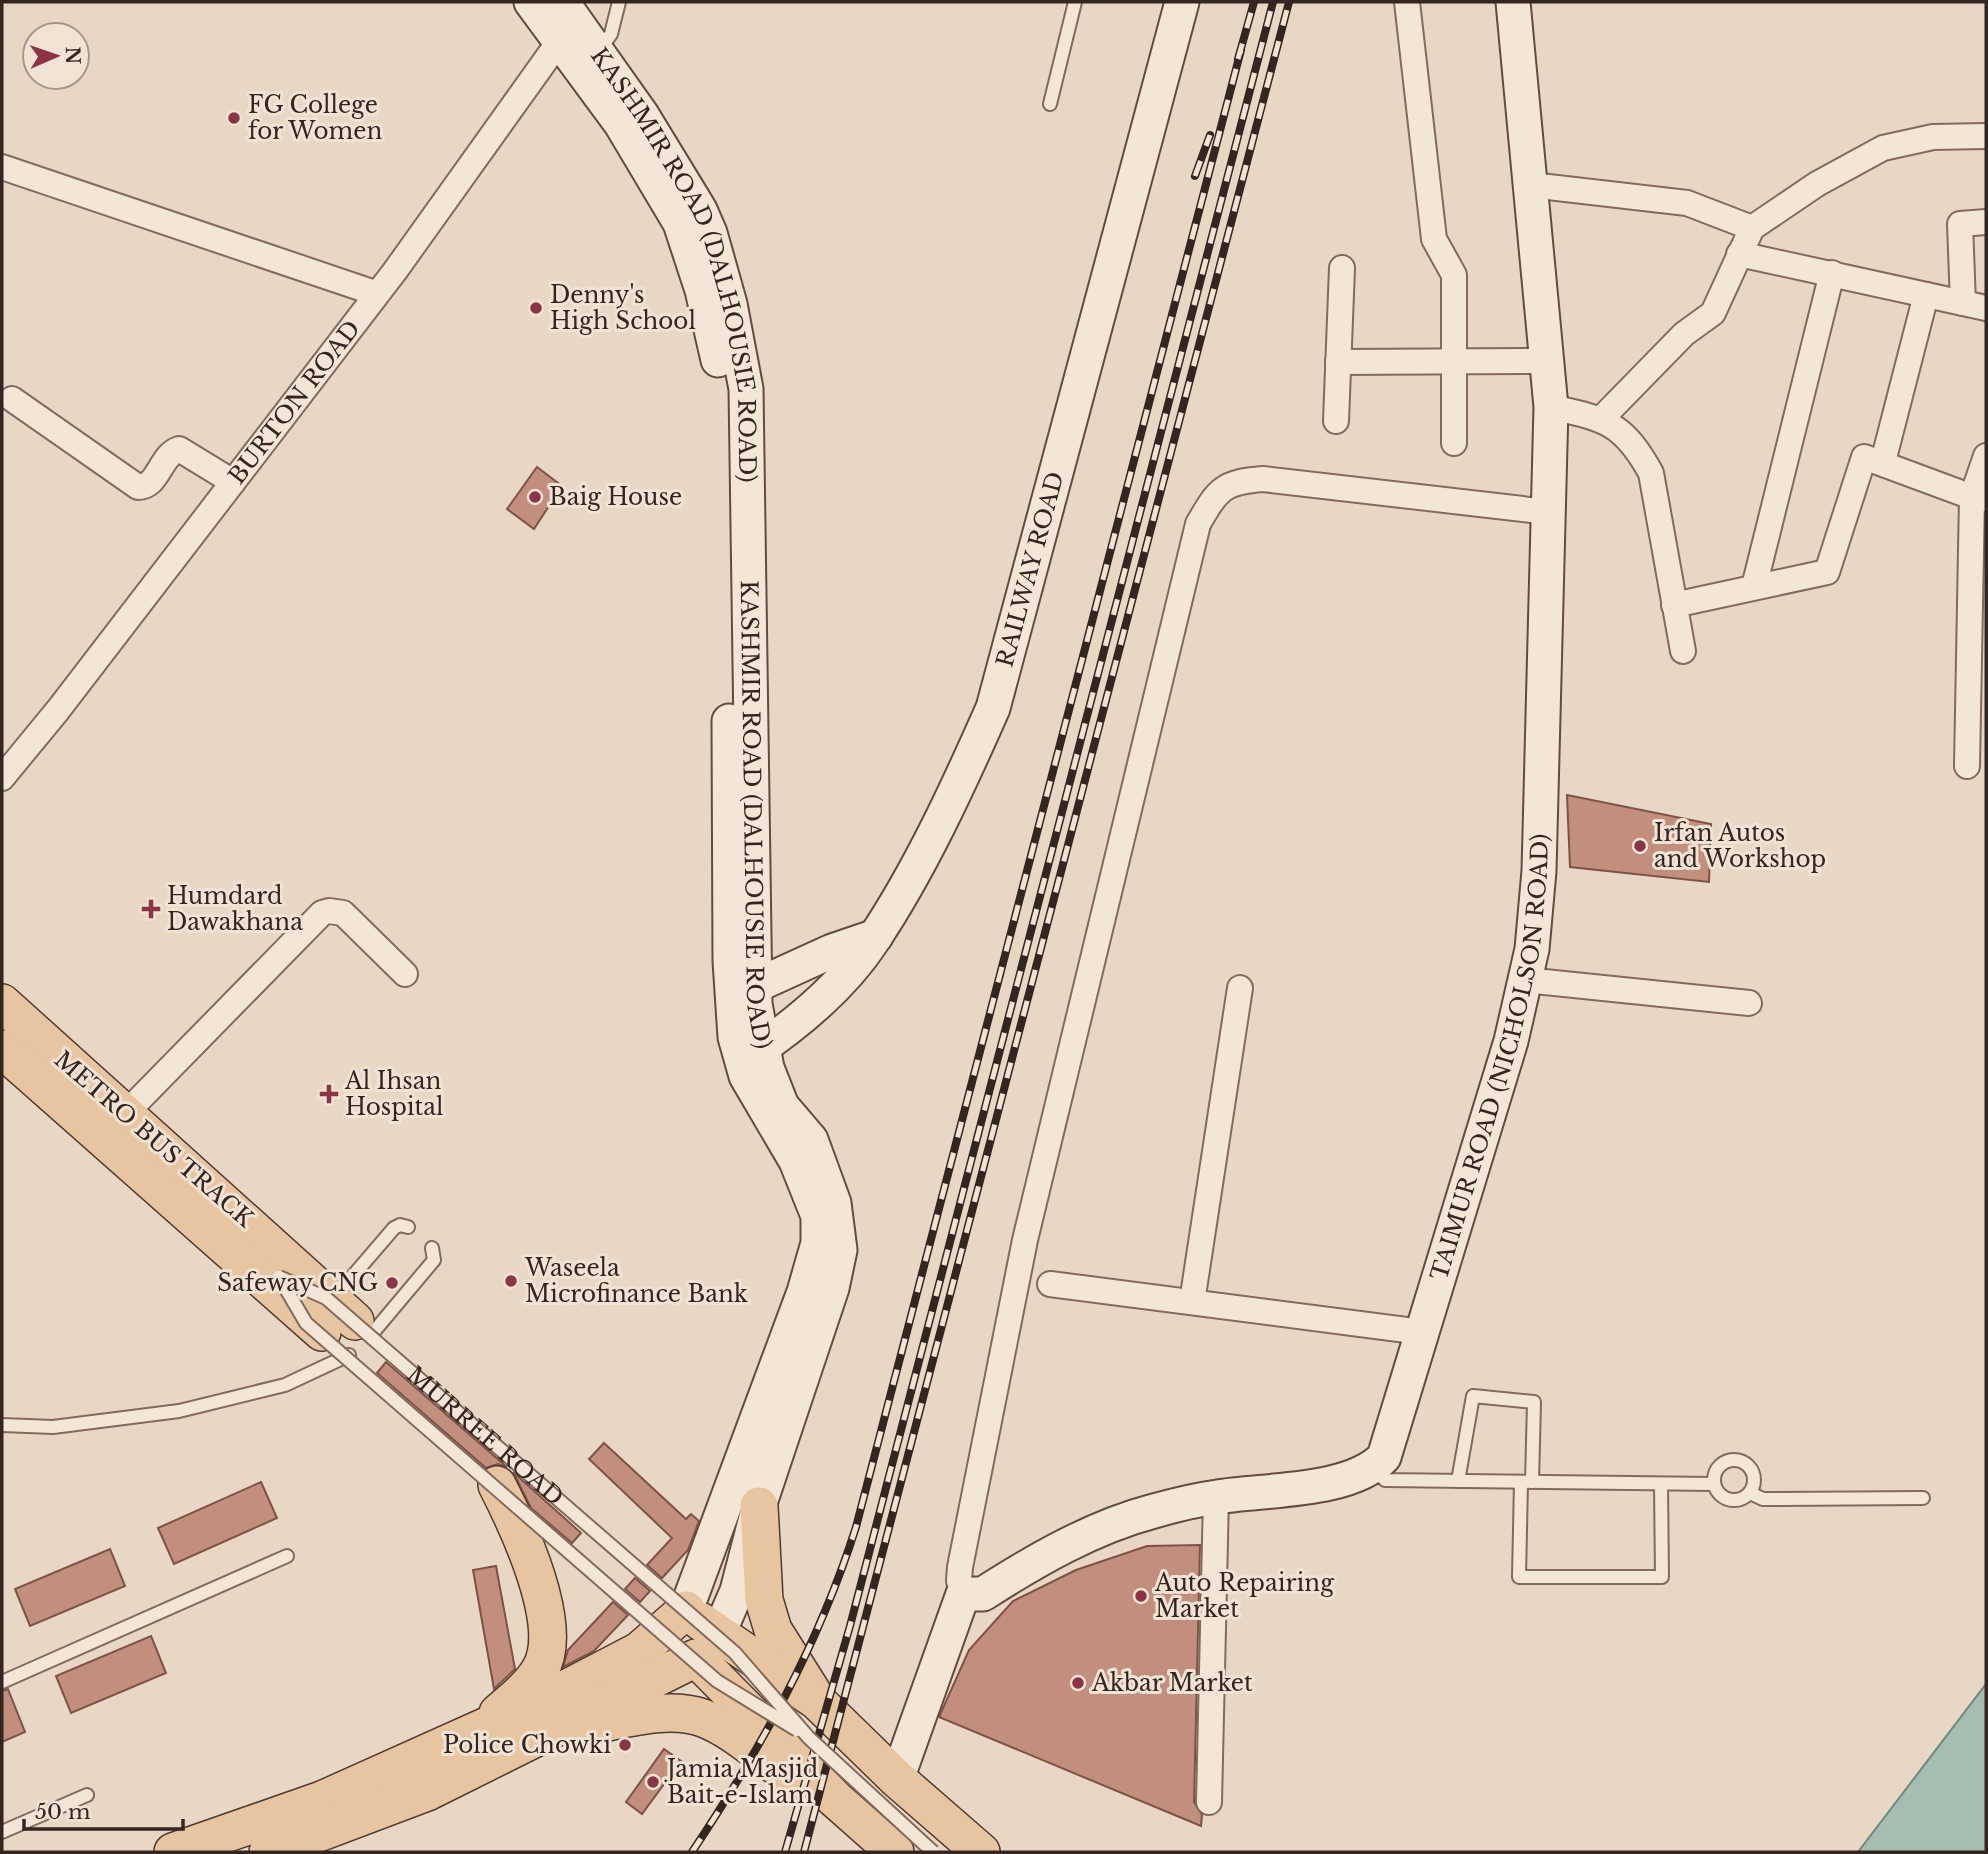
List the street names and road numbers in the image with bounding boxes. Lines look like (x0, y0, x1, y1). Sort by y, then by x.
street label: KASHMIR ROAD (DALHOUSIE ROAD) (585, 42, 761, 483)
street label: BURTON ROAD (223, 315, 366, 490)
street label: RAILWAY ROAD (991, 469, 1070, 670)
street label: KASHMIR ROAD (DALHOUSIE ROAD) (735, 580, 777, 1051)
street label: TAIMUR ROAD (NICHOLSON ROAD) (1425, 833, 1554, 1283)
street label: METRO BUS TRACK (49, 1045, 260, 1234)
street label: MURREE ROAD (401, 1361, 569, 1511)

